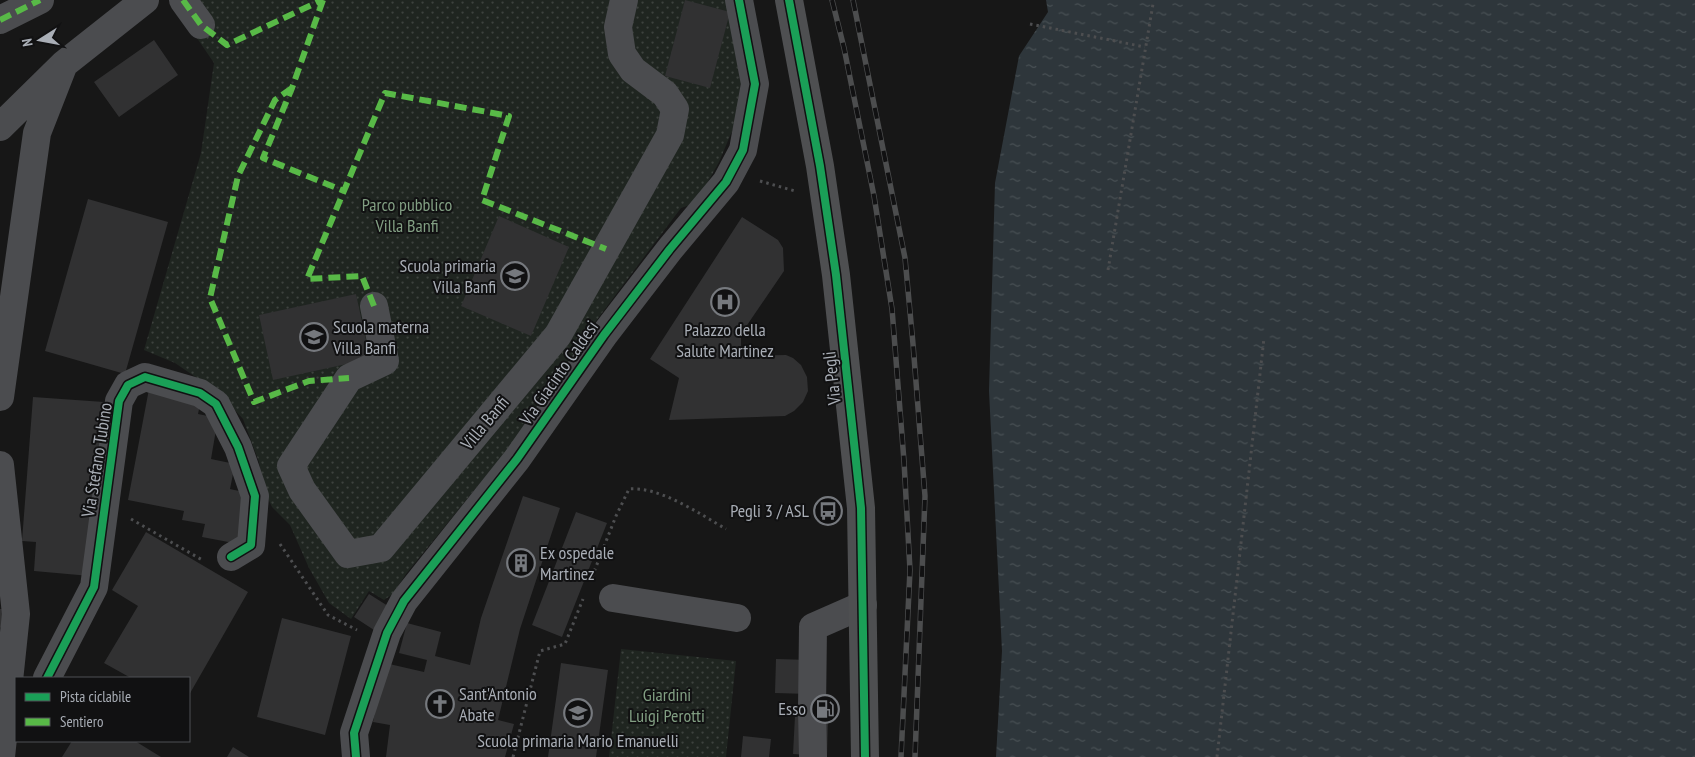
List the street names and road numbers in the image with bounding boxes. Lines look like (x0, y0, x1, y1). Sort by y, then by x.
street label: Via Giacinto Caldesi (513, 316, 603, 430)
street label: Via Pegli (817, 350, 846, 407)
street label: Villa Banfi (455, 391, 514, 455)
street label: Via Stefano Tubino (76, 401, 117, 520)

